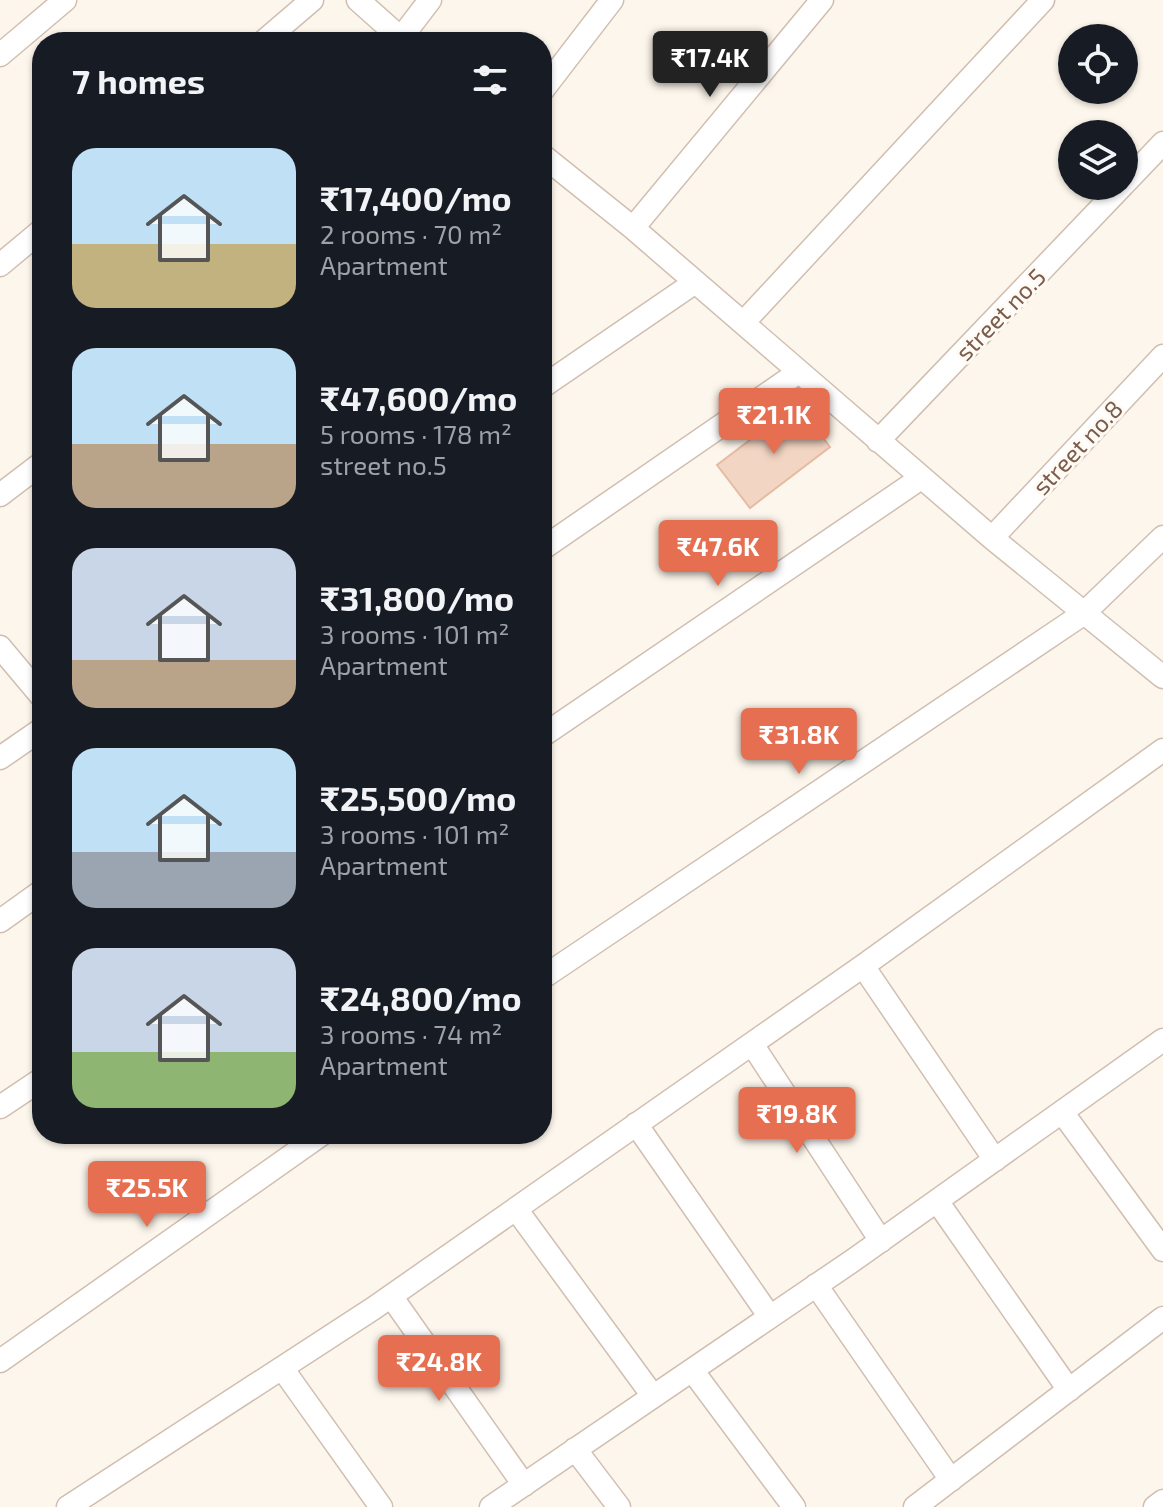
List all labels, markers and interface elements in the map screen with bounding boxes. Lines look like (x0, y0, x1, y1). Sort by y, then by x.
map controls (1058, 24, 1138, 200)
button: locate (1058, 24, 1138, 104)
pin: ₹17.4K (645, 31, 775, 99)
text: ₹17.4K (671, 41, 749, 72)
icon: filters (468, 58, 512, 102)
text: 7 homes (72, 60, 205, 101)
button: layers (1058, 120, 1138, 200)
text: ₹17,400/mo (320, 177, 512, 218)
icon: home (136, 180, 232, 276)
text: 2 rooms · 70 m² (320, 218, 502, 249)
text: Apartment (320, 249, 448, 280)
street label: street no.5 (949, 262, 1051, 366)
text: ₹47,600/mo (320, 377, 517, 418)
icon: home (136, 380, 232, 476)
pin: ₹21.1K (709, 388, 839, 456)
street label: street no.8 (1026, 394, 1128, 500)
text: ₹21.1K (737, 398, 811, 429)
text: 5 rooms · 178 m² (320, 418, 512, 449)
text: street no.5 (320, 449, 447, 480)
pin: ₹47.6K (653, 520, 783, 588)
text: ₹47.6K (677, 530, 759, 561)
text: ₹31,800/mo (320, 577, 514, 618)
icon: home (136, 580, 232, 676)
text: 3 rooms · 101 m² (320, 618, 509, 649)
text: Apartment (320, 649, 448, 680)
pin: ₹31.8K (734, 708, 864, 776)
text: ₹31.8K (759, 718, 839, 749)
text: ₹25,500/mo (320, 777, 516, 818)
icon: home (136, 780, 232, 876)
text: 3 rooms · 101 m² (320, 818, 509, 849)
text: Apartment (320, 849, 448, 880)
text: ₹24,800/mo (320, 977, 522, 1018)
icon: home (136, 980, 232, 1076)
text: 3 rooms · 74 m² (320, 1018, 502, 1049)
text: Apartment (320, 1049, 448, 1080)
pin: ₹19.8K (732, 1087, 862, 1155)
text: ₹19.8K (757, 1097, 837, 1128)
pin: ₹25.5K (82, 1161, 212, 1229)
text: ₹25.5K (106, 1171, 188, 1202)
pin: ₹24.8K (374, 1335, 504, 1403)
text: ₹24.8K (396, 1345, 482, 1376)

